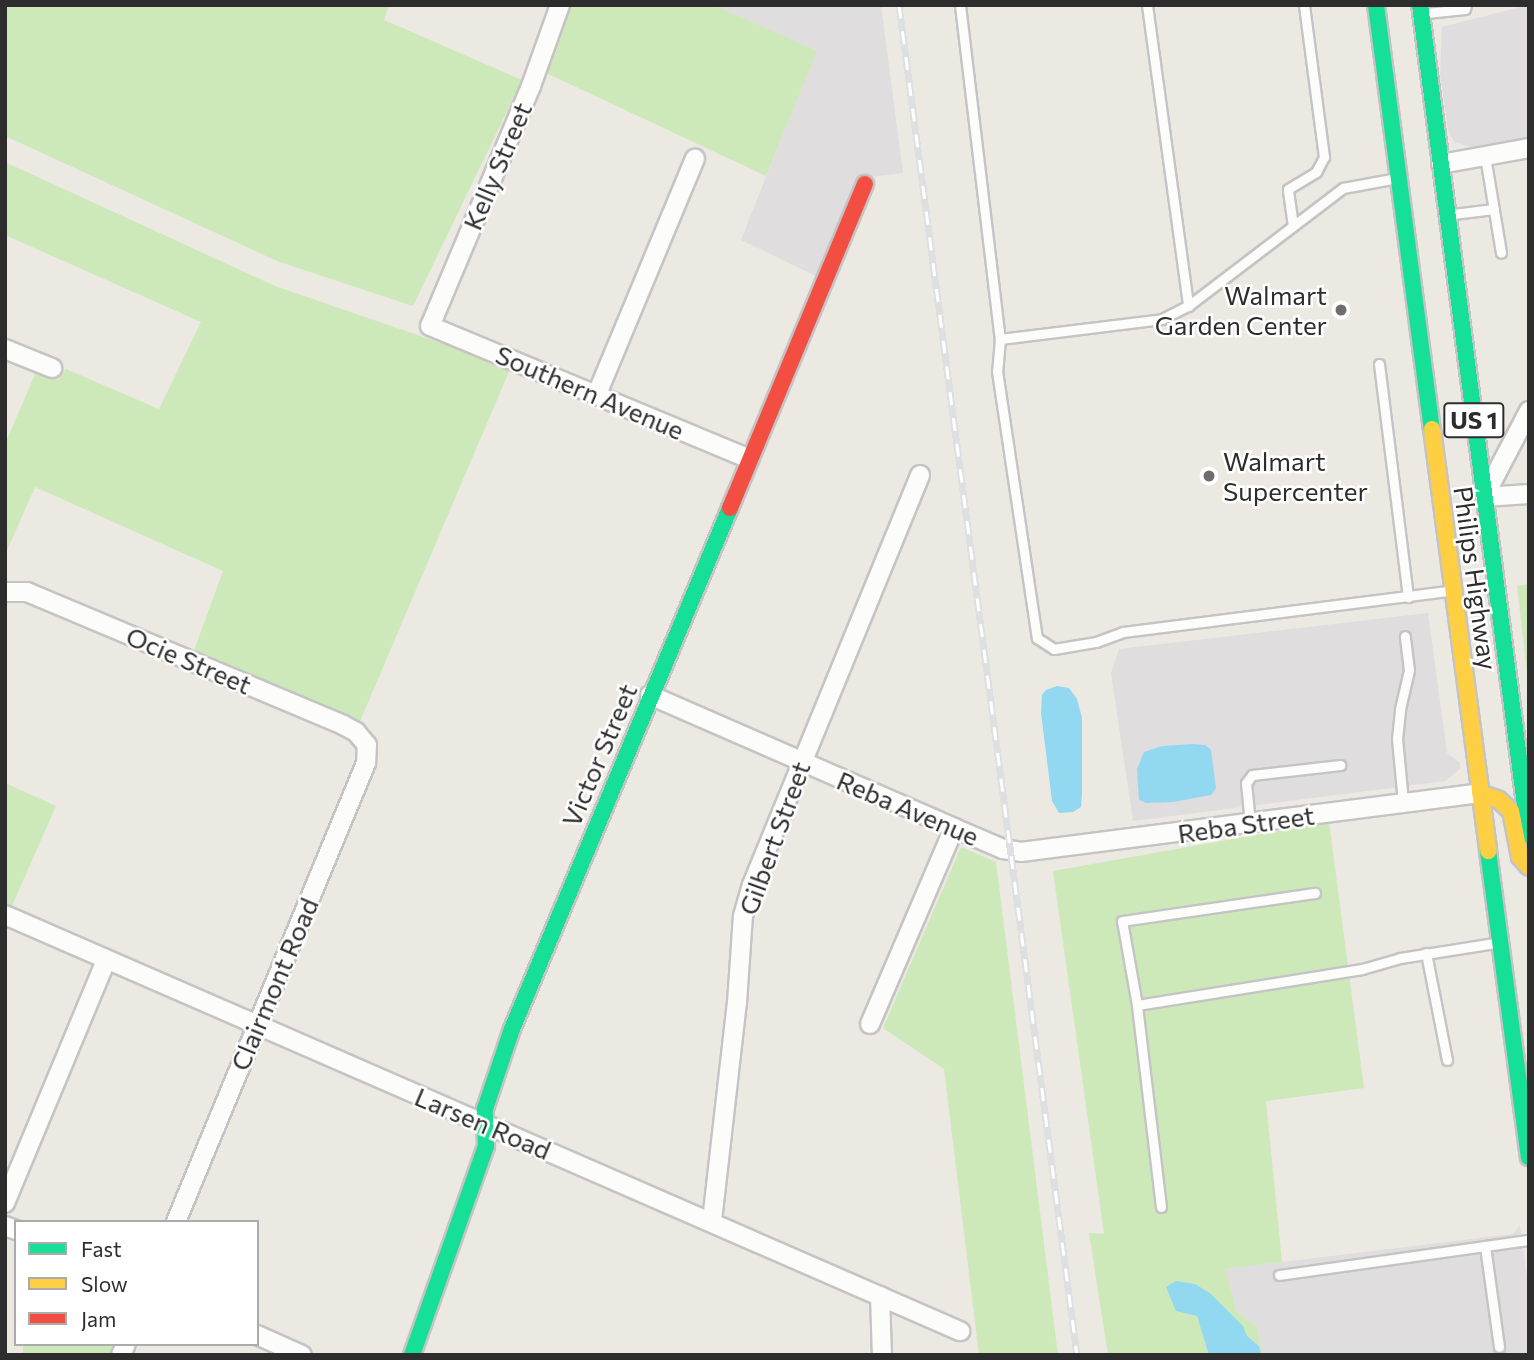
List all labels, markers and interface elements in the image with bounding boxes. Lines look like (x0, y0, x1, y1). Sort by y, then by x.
street label: Kelly Street (456, 98, 538, 234)
place label: Walmart Garden Center (1155, 279, 1327, 340)
marker: Walmart Garden Center (1333, 302, 1349, 318)
street label: Southern Avenue (491, 338, 689, 446)
road number: US 1 (1442, 400, 1506, 440)
place label: Walmart Supercenter (1223, 445, 1368, 506)
marker: Walmart Supercenter (1201, 468, 1217, 484)
street label: Philips Highway (1448, 484, 1504, 672)
street label: Ocie Street (122, 620, 256, 700)
street label: Victor Street (555, 679, 643, 831)
street label: Gilbert Street (732, 757, 816, 919)
street label: Reba Avenue (832, 764, 984, 852)
street label: Reba Street (1176, 799, 1316, 849)
street label: Clairmont Road (224, 893, 324, 1075)
street label: Larsen Road (410, 1080, 556, 1166)
legend (14, 1220, 259, 1346)
text: Fast (81, 1236, 122, 1261)
text: Slow (81, 1271, 128, 1296)
text: Jam (81, 1306, 116, 1331)

